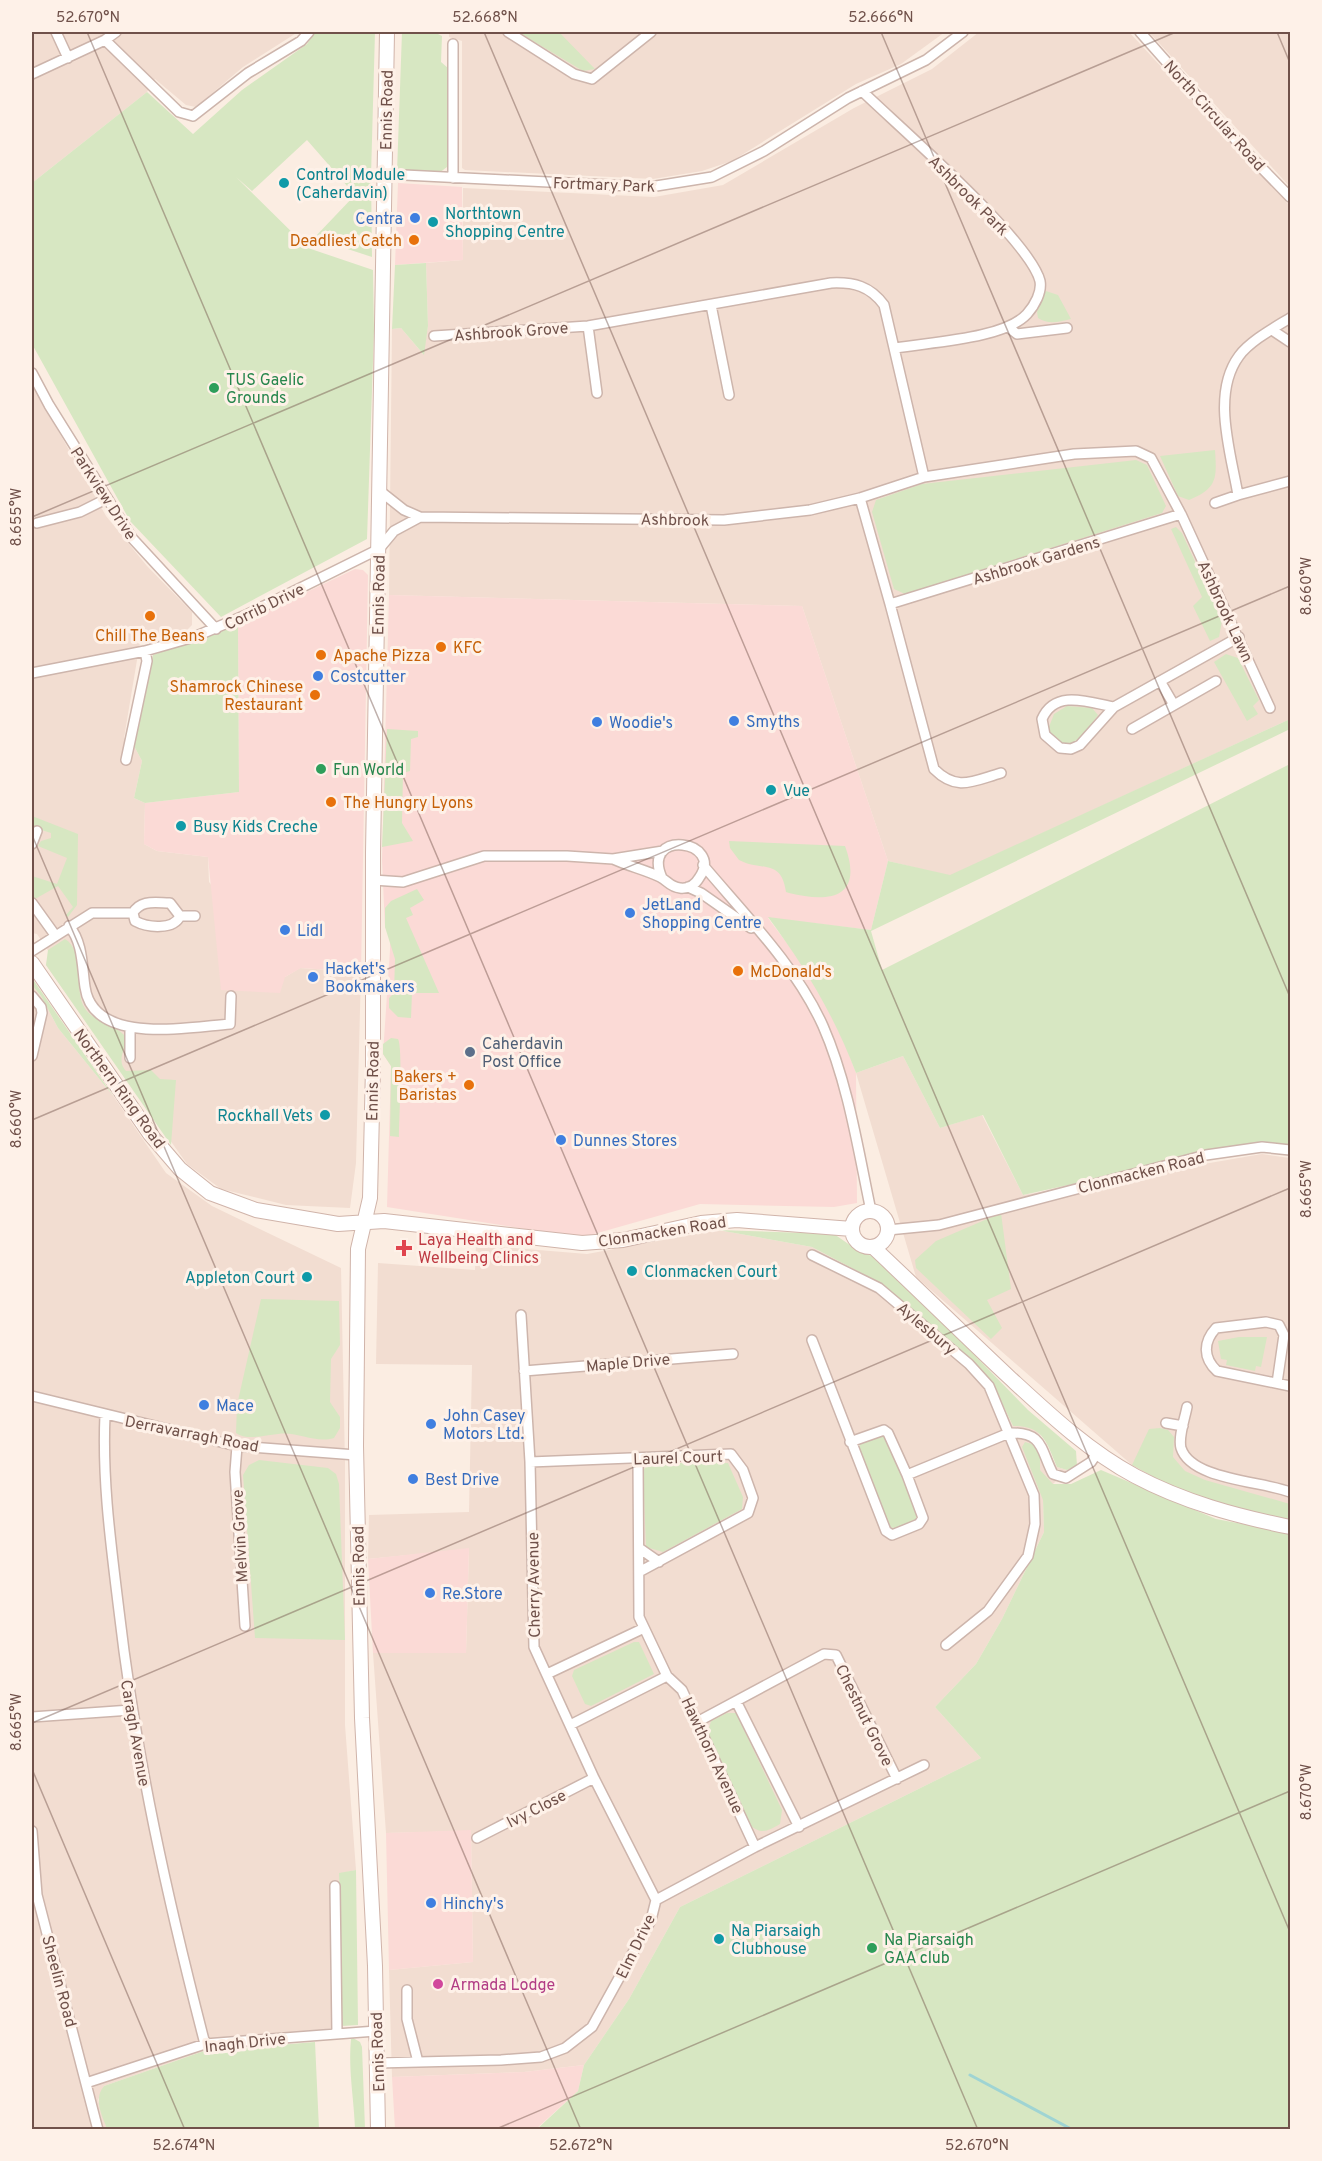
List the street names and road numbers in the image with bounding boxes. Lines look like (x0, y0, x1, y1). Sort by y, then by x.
street label: North Circular Road (1159, 57, 1268, 176)
street label: Ennis Road (377, 70, 399, 150)
street label: Ashbrook Park (923, 152, 1012, 241)
street label: Fortmary Park (552, 174, 655, 198)
street label: Ashbrook Grove (453, 319, 569, 347)
street label: Parkview Drive (65, 444, 140, 544)
street label: Ashbrook (640, 510, 709, 532)
street label: Ashbrook Gardens (970, 533, 1103, 591)
street label: Ennis Road (369, 555, 391, 635)
street label: Ashbrook Lawn (1192, 558, 1257, 666)
street label: Corrib Drive (222, 580, 308, 636)
street label: Northern Ring Road (68, 1025, 169, 1153)
street label: Ennis Road (363, 1041, 385, 1121)
street label: Clonmacken Road (1076, 1149, 1207, 1199)
street label: Clonmacken Road (597, 1213, 728, 1253)
street label: Aylesbury (892, 1299, 960, 1360)
street label: Maple Drive (585, 1350, 671, 1378)
street label: Derravarragh Road (123, 1412, 260, 1458)
street label: Laurel Court (633, 1447, 723, 1471)
street label: Melvin Grove (229, 1489, 253, 1583)
street label: Ennis Road (349, 1526, 371, 1606)
street label: Cherry Avenue (524, 1532, 546, 1638)
street label: Chestnut Grove (830, 1662, 897, 1770)
street label: Caragh Avenue (115, 1678, 153, 1788)
street label: Hawthorn Avenue (675, 1694, 747, 1817)
street label: Ivy Close (504, 1786, 570, 1833)
street label: Elm Drive (613, 1911, 661, 1982)
street label: Sheelin Road (36, 1933, 80, 2030)
street label: Ennis Road (368, 2012, 390, 2092)
street label: Inagh Drive (203, 2030, 287, 2058)

